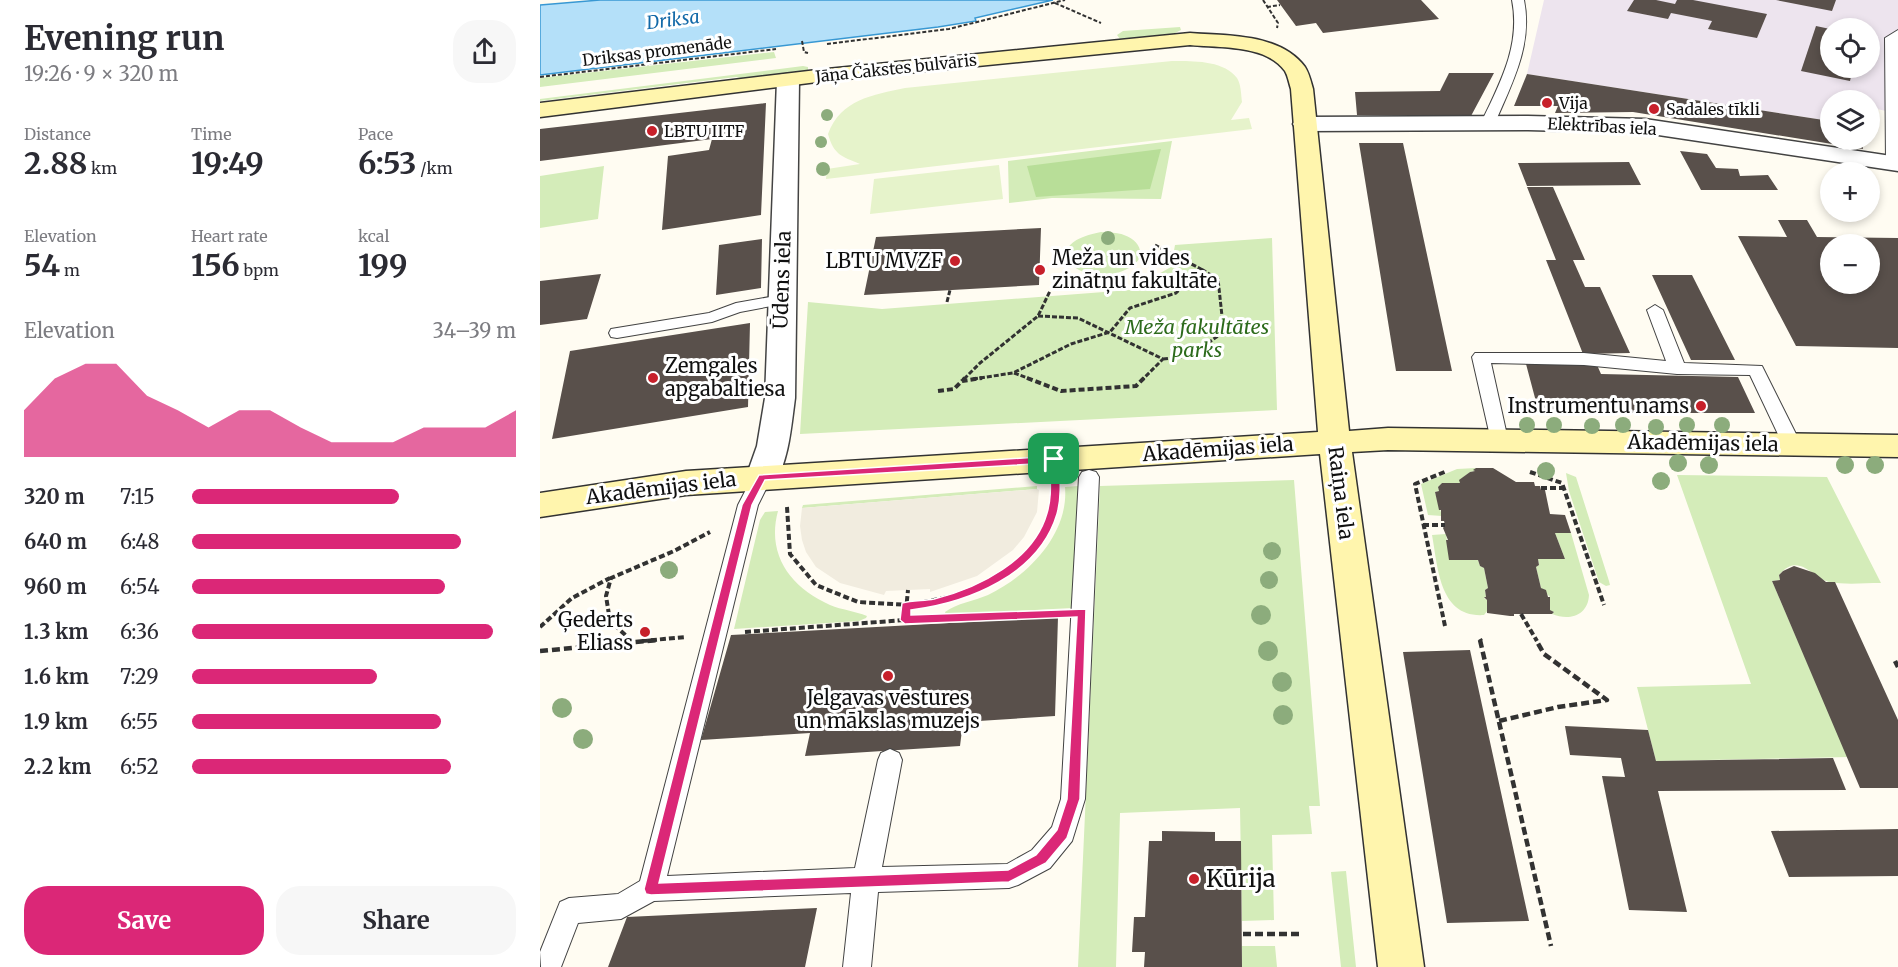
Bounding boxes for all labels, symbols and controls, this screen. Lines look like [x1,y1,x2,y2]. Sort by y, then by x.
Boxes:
water label: Driksa [644,5,701,34]
text: Evening run [24,18,224,59]
map controls [1820,18,1880,294]
button: locate [1820,18,1880,78]
button: share [453,20,516,83]
street label: Driksas promenāde [581,32,733,70]
street label: Jāņa Čakstes bulvāris [813,50,978,88]
text: 19:26 · 9 × 320 m [24,61,178,86]
button: layers [1820,90,1880,150]
place label: Vija [1558,93,1588,113]
marker: Vija [1540,96,1554,110]
place label: Sadales tīkli [1666,99,1760,119]
marker: Sadales tīkli [1647,102,1661,116]
street label: Elektrības iela [1547,113,1658,139]
place label: LBTU IITF [664,121,744,141]
text: Distance [24,124,91,144]
text: Time [191,124,232,144]
text: Pace [358,124,393,144]
marker: LBTU IITF [645,124,659,138]
text: 2.88 [24,144,87,182]
text: 19:49 [191,144,264,182]
text: 6:53 [358,144,417,182]
text: km [87,158,117,178]
text: /km [417,158,453,178]
button: + [1820,162,1880,222]
text: Elevation [24,226,97,246]
text: Heart rate [191,226,268,246]
text: kcal [358,226,389,246]
street label: Ūdens iela [767,230,796,330]
button: − [1820,234,1880,294]
place label: Meža un vides zinātņu fakultāte [1052,245,1217,294]
text: 54 [24,246,60,284]
text: 156 [191,246,240,284]
text: 199 [358,246,408,284]
place label: LBTU MVZF [825,248,943,273]
marker: LBTU MVZF [948,254,962,268]
text: m [60,260,80,280]
text: bpm [240,260,279,280]
marker: Meža un vides zinātņu fakultāte [1033,263,1047,277]
park label: Meža fakultātes parks [1124,314,1269,362]
text: Elevation [24,318,115,343]
text: 34–39 m [433,318,516,343]
place label: Zemgales apgabaltiesa [665,353,786,401]
marker: Zemgales apgabaltiesa [646,371,660,385]
place label: Instrumentu nams [1507,393,1689,418]
marker: Instrumentu nams [1694,399,1708,413]
street label: Akadēmijas iela [1626,429,1779,456]
street label: Akadēmijas iela [1141,431,1295,466]
pin [1028,433,1079,484]
icon: arrive [1037,442,1070,475]
street label: Raiņa iela [1322,445,1360,541]
street label: Akadēmijas iela [583,466,738,509]
text: 320 m [24,484,85,509]
text: 7:15 [120,484,155,509]
text: 640 m [24,529,87,554]
text: 6:48 [120,529,160,554]
text: 960 m [24,574,87,599]
text: 6:54 [120,574,159,599]
place label: Ģederts Eliass [558,607,633,655]
text: 1.3 km [24,619,88,644]
text: 6:36 [120,619,159,644]
marker: Ģederts Eliass [638,625,652,639]
text: 1.6 km [24,664,89,689]
text: 7:29 [120,664,159,689]
marker: Jelgavas vēstures un mākslas muzejs [881,669,895,683]
place label: Jelgavas vēstures un mākslas muzejs [796,685,980,733]
text: 1.9 km [24,709,88,734]
text: 6:55 [120,709,158,734]
text: 2.2 km [24,754,91,779]
text: 6:52 [120,754,159,779]
place label: Kūrija [1206,863,1276,894]
marker: Kūrija [1187,872,1201,886]
button: Save [24,886,264,955]
button: Share [276,886,516,955]

